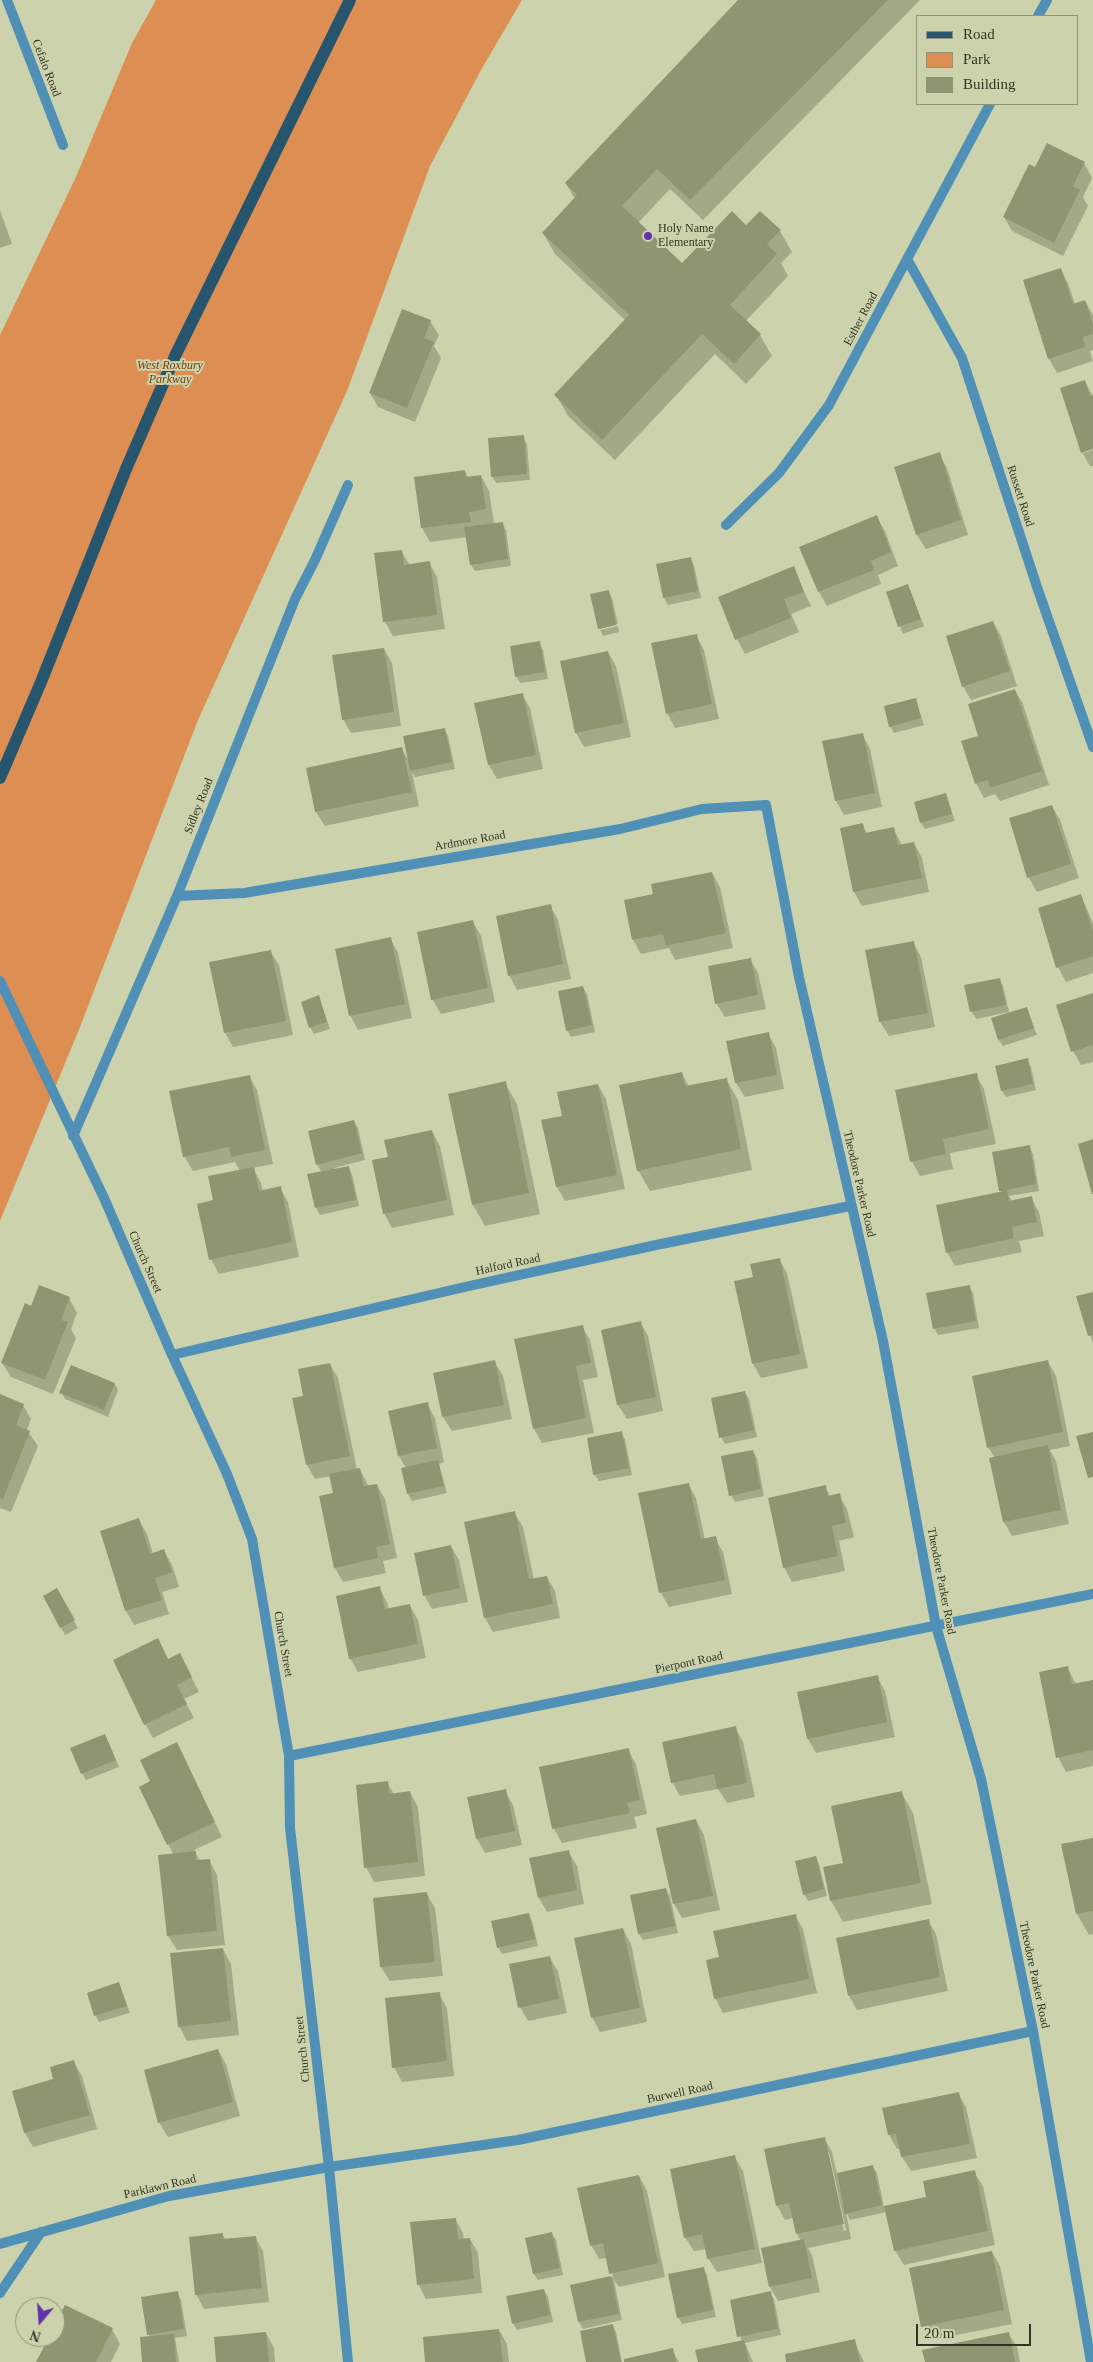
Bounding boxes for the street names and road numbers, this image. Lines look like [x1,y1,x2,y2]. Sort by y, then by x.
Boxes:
street label: Cefalo Road [28,37,64,99]
street label: Esther Road [841,290,881,348]
street label: Russett Road [1003,463,1037,529]
street label: Sidley Road [181,776,217,836]
street label: Ardmore Road [433,828,507,854]
street label: Theodore Parker Road [840,1129,878,1239]
street label: Church Street [125,1229,165,1295]
street label: Halford Road [474,1251,542,1279]
street label: Theodore Parker Road [924,1526,958,1636]
street label: Church Street [270,1610,296,1678]
street label: Pierpont Road [654,1649,724,1677]
street label: Theodore Parker Road [1016,1920,1052,2030]
street label: Church Street [292,2015,314,2083]
street label: Burwell Road [646,2079,714,2107]
street label: Parklawn Road [122,2172,198,2202]

